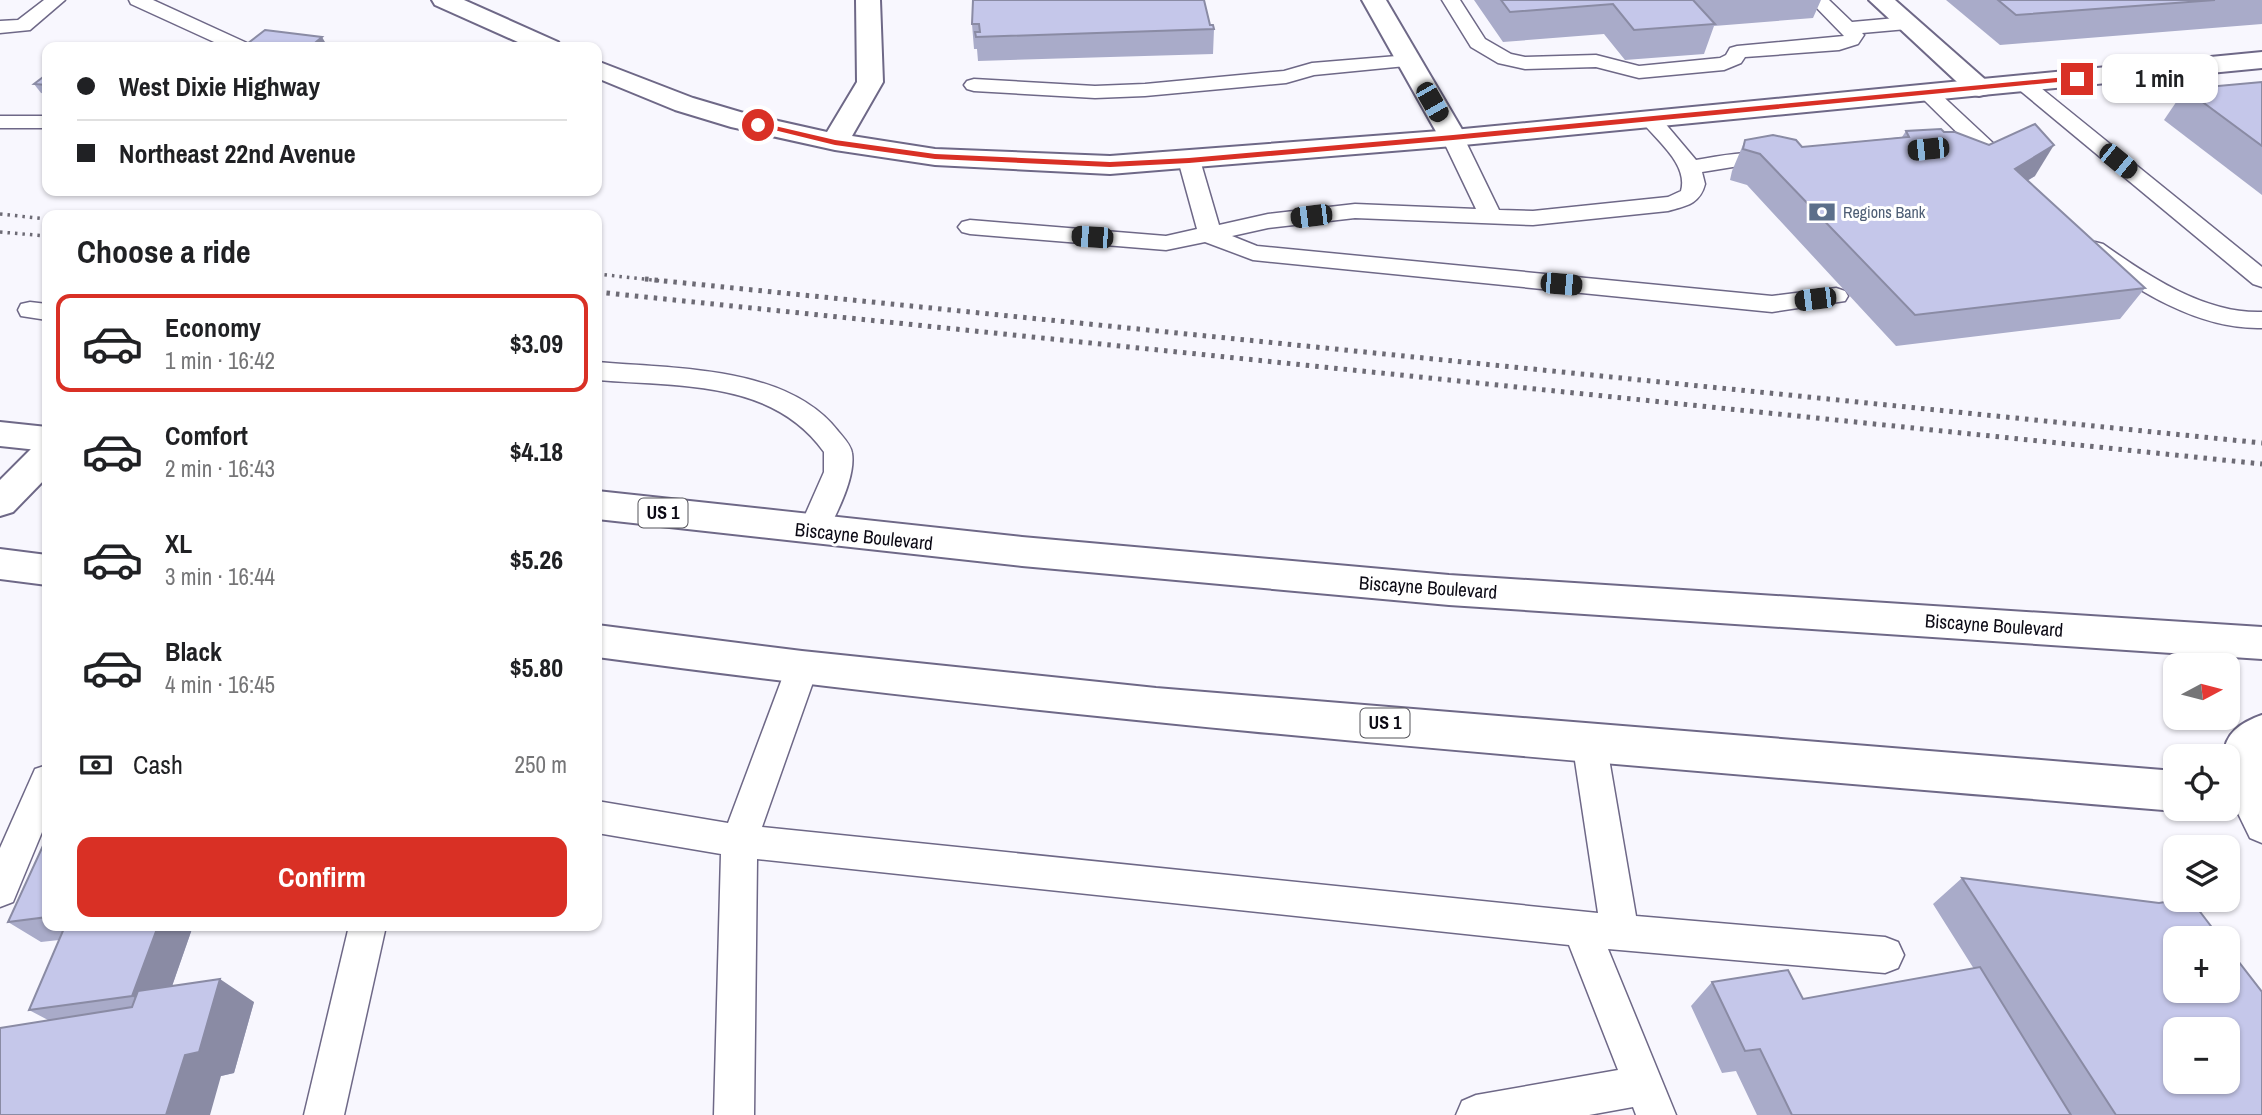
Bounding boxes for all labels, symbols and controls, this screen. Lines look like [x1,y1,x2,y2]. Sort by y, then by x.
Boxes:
callout: 1 min [2102,55,2217,104]
route end [2061,63,2093,95]
text: 1 min [2135,63,2185,94]
text: West Dixie Highway [119,69,320,104]
car [1413,79,1452,125]
route start [742,109,774,141]
text: Northeast 22nd Avenue [119,136,356,171]
car [1907,136,1950,162]
car [2096,140,2141,182]
bank icon: Regions Bank [1807,197,1837,227]
place label: Regions Bank [1843,201,1926,223]
car [1289,203,1334,229]
car [1071,225,1114,249]
text: Choose a ride [77,230,251,273]
car [1540,272,1583,296]
car [1793,286,1838,312]
text: Economy [165,310,261,345]
icon: car [81,312,144,375]
text: $3.09 [510,326,563,361]
text: 1 min · 16:42 [165,345,275,376]
text: Comfort [165,418,248,453]
icon: car [81,420,144,483]
text: $4.18 [510,434,563,469]
text: 2 min · 16:43 [165,453,275,484]
road number: US 1 [638,499,688,528]
street label: Biscayne Boulevard [794,516,934,556]
text: XL [165,526,192,561]
icon: car [81,528,144,591]
text: $5.26 [510,542,563,577]
text: 3 min · 16:44 [165,561,275,592]
street label: Biscayne Boulevard [1358,569,1498,605]
street label: Biscayne Boulevard [1924,607,2064,643]
text: Black [165,634,222,669]
icon: car [81,636,144,699]
text: $5.80 [510,650,563,685]
north arrow [2163,653,2240,730]
map controls [2163,653,2240,1094]
text: 4 min · 16:45 [165,669,275,700]
road number: US 1 [1360,708,1410,738]
button: locate [2163,744,2240,821]
icon: cash [77,746,115,784]
text: Cash [133,747,183,782]
text: 250 m [515,749,567,780]
button: layers [2163,835,2240,912]
button: Confirm [77,837,567,917]
button: + [2163,926,2240,1003]
button: − [2163,1017,2240,1094]

